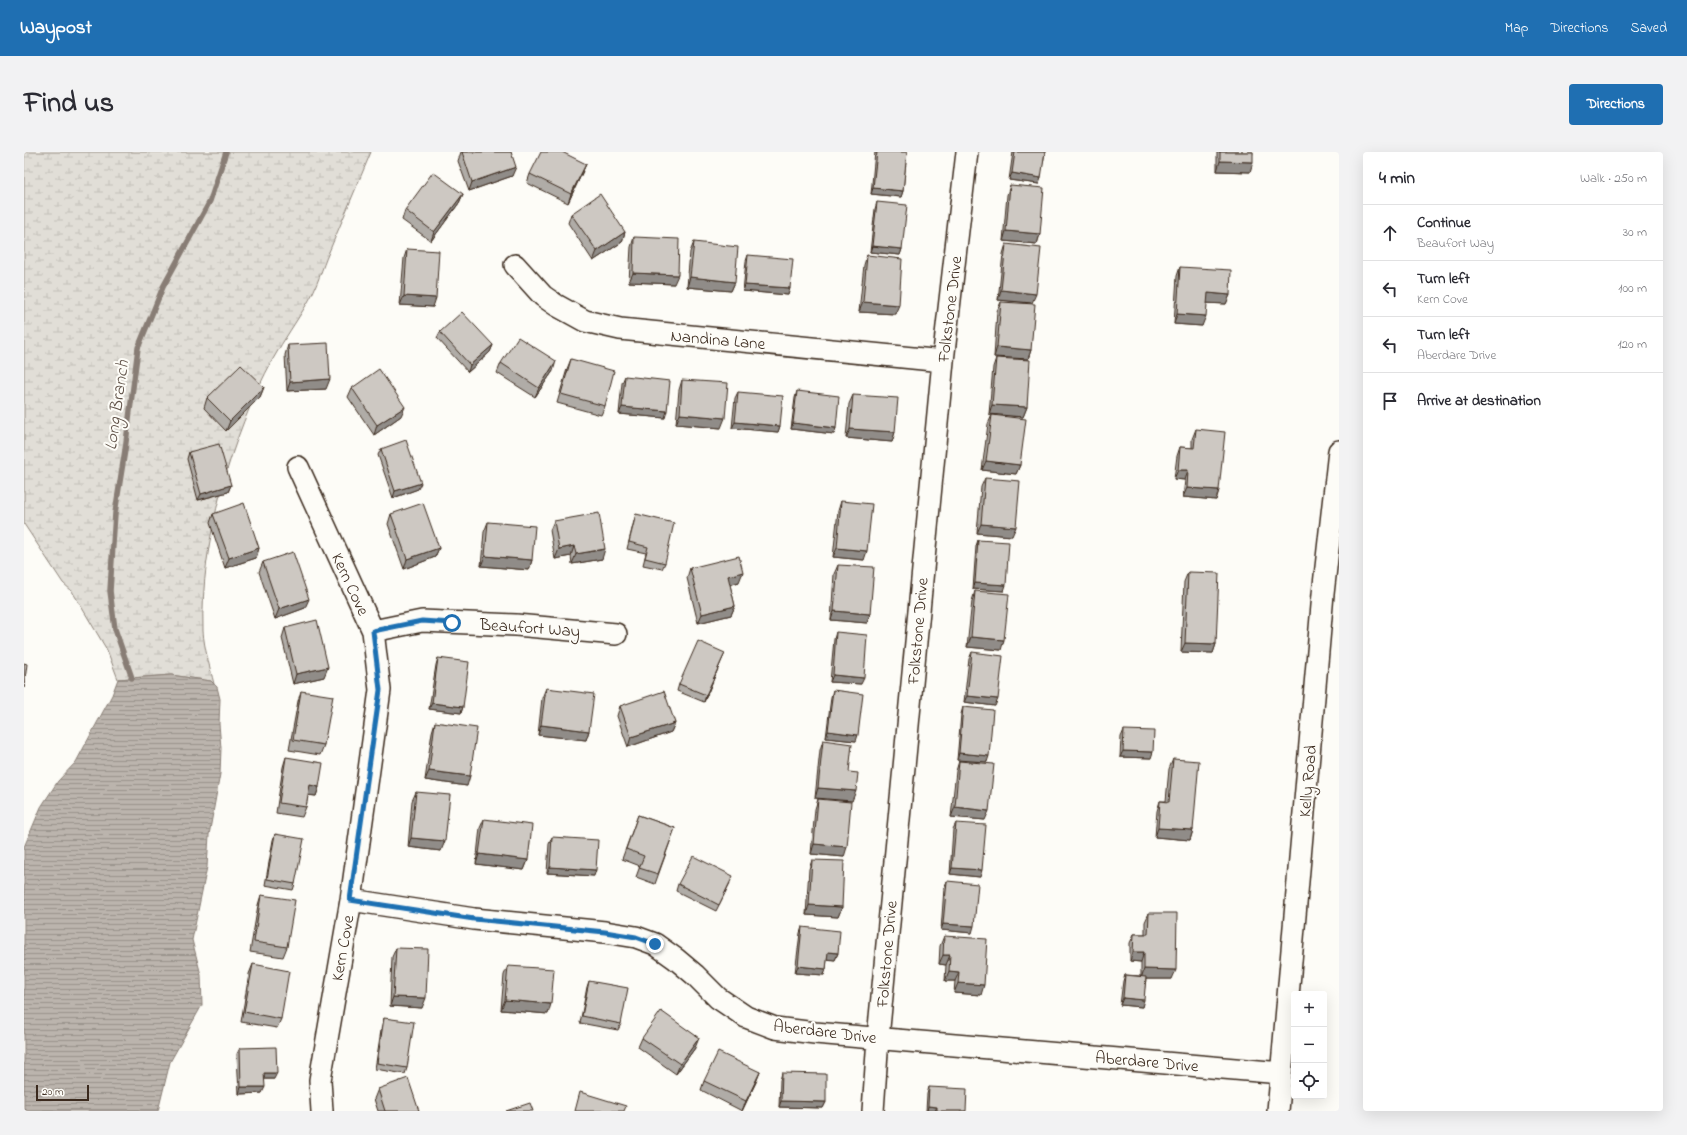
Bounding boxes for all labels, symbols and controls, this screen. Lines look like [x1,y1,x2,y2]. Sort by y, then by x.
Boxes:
text: Waypost [20,15,92,42]
text: Map [1505,18,1528,39]
text: Directions [1550,18,1608,39]
text: Saved [1630,18,1667,39]
text: Find us [24,84,114,125]
button: Directions [1569,84,1663,125]
text: 4 min [1379,166,1415,191]
text: Walk · 250 m [1580,169,1647,188]
text: Continue [1417,212,1471,234]
icon: ahead [1379,222,1401,244]
text: 30 m [1623,223,1647,242]
text: Beaufort Way [1417,234,1494,253]
street label: Folkstone Drive [931,254,969,365]
text: Turn left [1417,268,1470,290]
icon: left [1379,278,1401,300]
text: 100 m [1618,279,1647,298]
text: Kern Cove [1417,290,1468,309]
street label: Nandina Lane [669,324,767,357]
text: Turn left [1417,324,1470,346]
icon: left [1379,334,1401,356]
text: 120 m [1617,335,1647,354]
text: Aberdare Drive [1417,346,1496,365]
water label: Long Branch [99,358,137,452]
icon: arrive [1379,390,1401,412]
text: Arrive at destination [1417,390,1541,412]
street label: Kern Cove [324,549,375,620]
street label: Folkstone Drive [901,576,936,687]
street label: Beaufort Way [478,612,581,645]
route start [443,614,461,632]
street label: Kelly Road [1293,744,1325,818]
street label: Folkstone Drive [870,899,905,1010]
street label: Kern Cove [325,913,362,983]
route end [646,935,664,953]
map controls [1291,991,1327,1099]
button: + [1291,991,1327,1027]
street label: Aberdare Drive [772,1014,878,1051]
button: − [1291,1027,1327,1063]
street label: Aberdare Drive [1094,1046,1200,1079]
button: locate [1291,1063,1327,1099]
scale bar [36,1083,89,1102]
text: 20 m [42,1084,64,1100]

